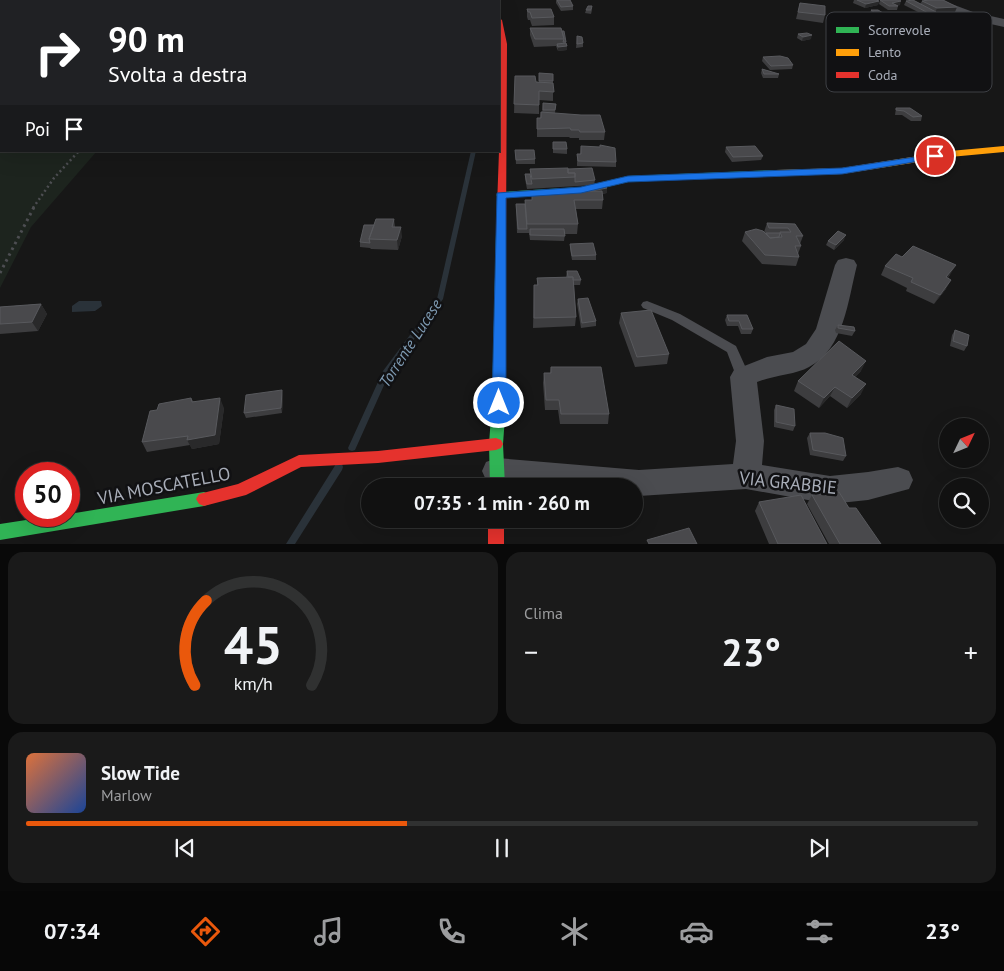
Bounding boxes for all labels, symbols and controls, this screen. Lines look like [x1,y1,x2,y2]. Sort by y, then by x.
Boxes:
legend [826,12,992,92]
text: 90 m [108,16,185,62]
icon: right [25,20,90,85]
text: Scorrevole [868,21,931,39]
text: Lento [868,43,901,61]
text: Svolta a destra [108,60,247,88]
text: Coda [868,66,898,84]
icon: arrive [60,115,88,143]
text: Poi [25,117,50,141]
pin [914,135,956,177]
icon: arrive [921,142,949,170]
water label: Torrente Lucese [374,295,446,391]
position arrow [472,376,524,428]
north arrow [939,418,989,468]
map controls [939,418,989,528]
street label: VIA MOSCATELLO [95,461,232,510]
speed limit sign: 50 [15,462,80,527]
street label: VIA GRABBIE [737,466,838,499]
button: search [939,478,989,528]
text: 07:35 · 1 min · 260 m [414,491,590,515]
text: Clima [524,603,563,623]
text: 45 [224,611,282,678]
text: 23° [721,627,781,676]
text: − [524,633,538,670]
text: + [964,633,978,670]
text: km/h [233,672,273,695]
text: Slow Tide [101,761,180,785]
text: Marlow [101,785,152,805]
icon: previous [171,834,199,862]
icon: pause [488,834,516,862]
icon: next [805,834,833,862]
icon: directions [188,914,223,949]
icon: music [311,914,346,949]
icon: phone [434,914,469,949]
icon: climate [557,914,592,949]
icon: car [679,914,714,949]
icon: filters [802,914,837,949]
text: 07:34 [44,917,100,945]
text: 23° [925,917,960,945]

